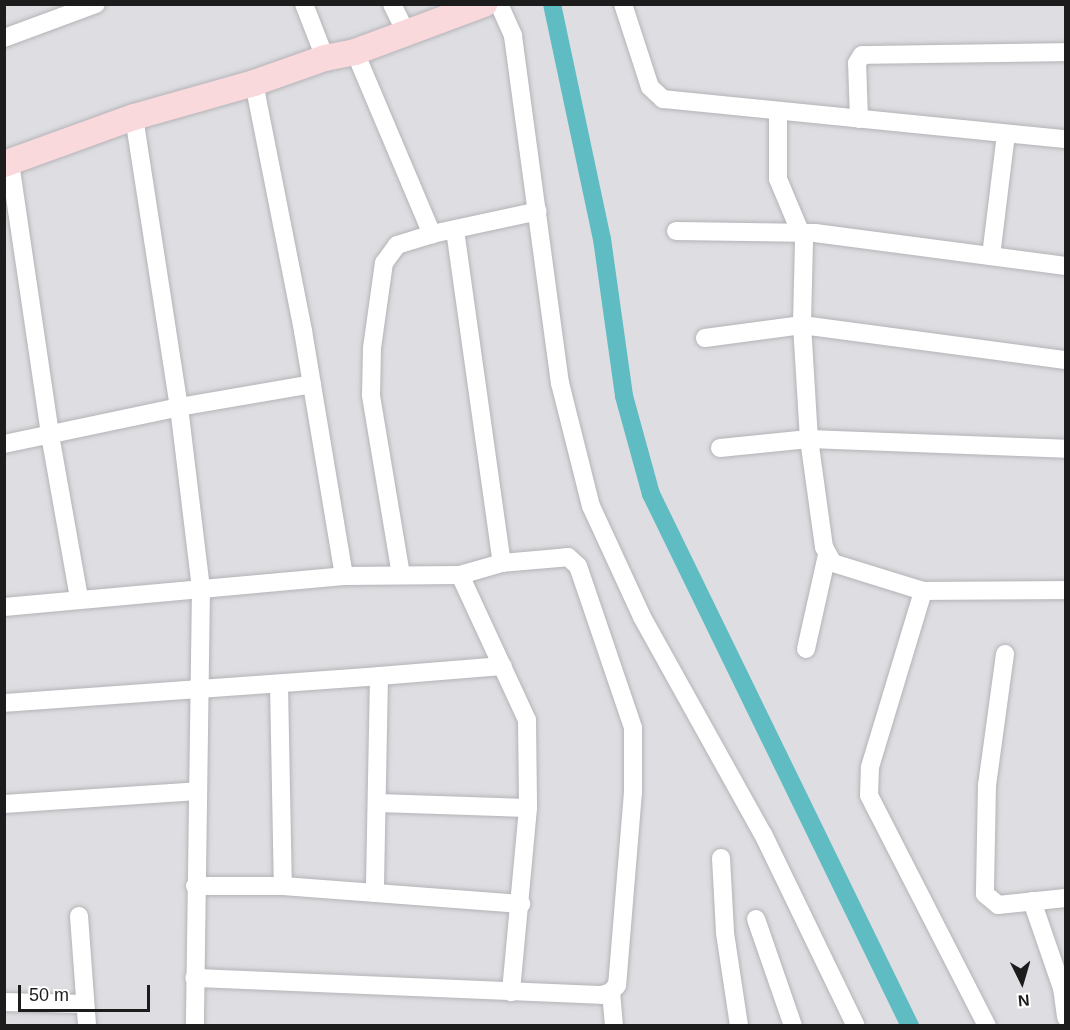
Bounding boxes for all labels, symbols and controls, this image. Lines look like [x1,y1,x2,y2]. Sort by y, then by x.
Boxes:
north arrow [992,952,1052,1012]
scale bar [21,973,153,1011]
text: 50 m [29,985,69,1005]
text: N [1017,991,1030,1009]

